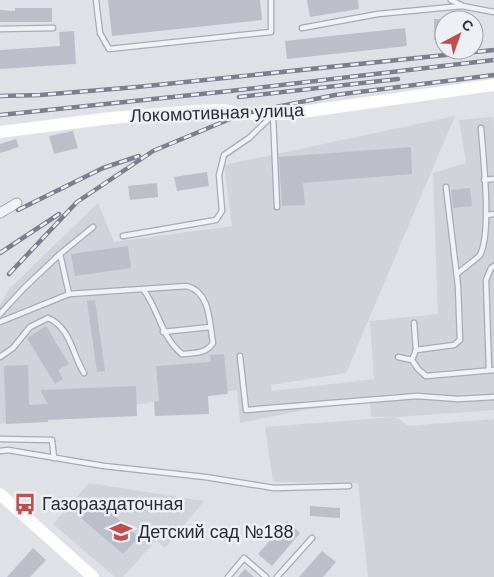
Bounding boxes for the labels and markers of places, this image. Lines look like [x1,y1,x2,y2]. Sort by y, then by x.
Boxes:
bus stop icon: Газораздаточная [12,491,38,517]
place label: Газораздаточная [42,494,183,514]
school or university icon: Детский сад №188 [108,519,134,545]
place label: Детский сад №188 [138,522,294,542]

